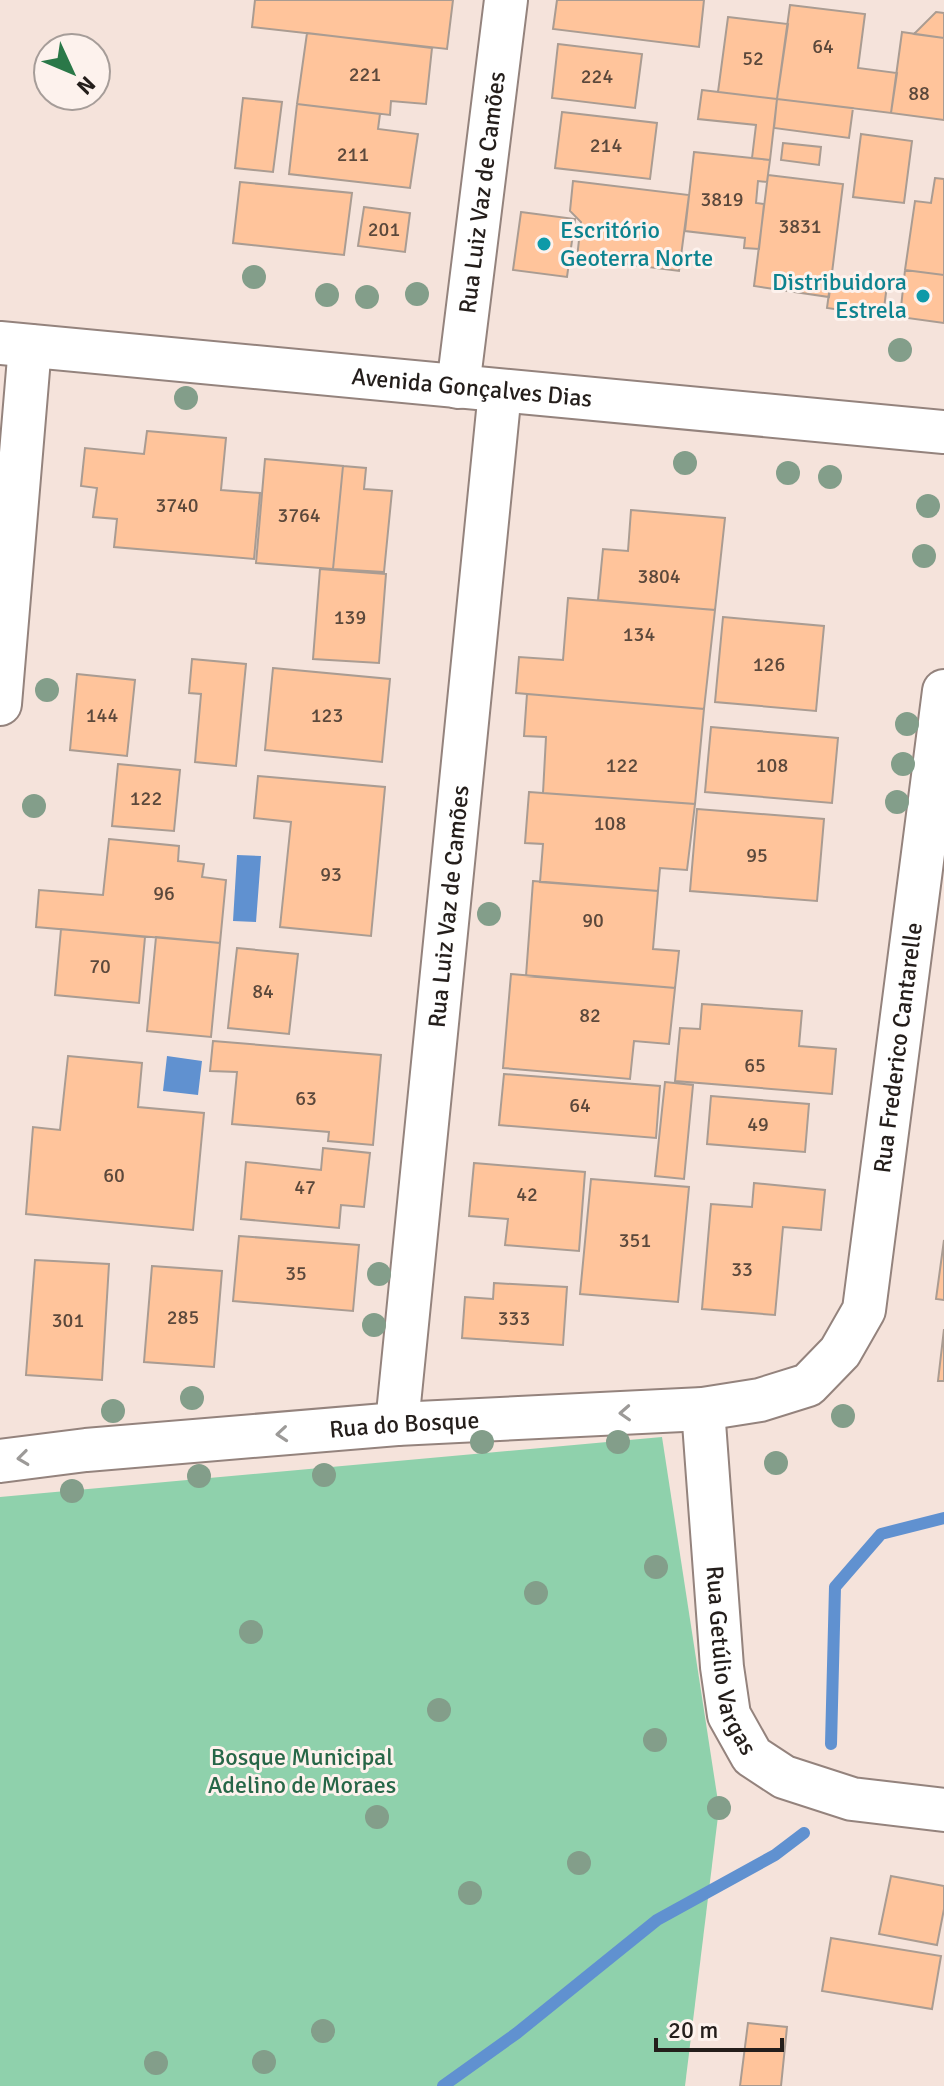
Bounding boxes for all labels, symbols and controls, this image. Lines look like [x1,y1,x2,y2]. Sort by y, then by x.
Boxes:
north arrow [32,32,112,112]
house number: 64 [812,34,834,59]
house number: 52 [742,46,764,71]
house number: 221 [349,62,381,87]
house number: 224 [581,64,613,89]
street label: Rua Luiz Vaz de Camões [452,70,512,315]
text: N [71,71,101,100]
house number: 88 [908,81,930,106]
house number: 214 [590,133,622,158]
house number: 211 [337,142,369,167]
house number: 3819 [700,187,744,212]
house number: 3831 [778,214,822,239]
place label: Escritório Geoterra Norte [560,215,713,273]
house number: 201 [368,217,400,242]
marker: Escritório Geoterra Norte [535,235,553,253]
place label: Distribuidora Estrela [772,267,907,325]
marker: Distribuidora Estrela [914,287,932,305]
street label: Avenida Gonçalves Dias [350,361,593,414]
house number: 3740 [155,493,199,518]
house number: 3764 [277,503,321,528]
house number: 3804 [637,564,681,589]
house number: 139 [334,605,366,630]
house number: 134 [623,622,655,647]
house number: 126 [753,652,785,677]
house number: 144 [86,703,118,728]
house number: 123 [311,703,343,728]
house number: 122 [606,753,638,778]
house number: 108 [756,753,788,778]
street label: Rua Luiz Vaz de Camões [422,784,476,1029]
house number: 122 [130,786,162,811]
house number: 108 [594,811,626,836]
house number: 95 [746,843,768,868]
house number: 93 [320,862,342,887]
house number: 96 [153,881,175,906]
house number: 90 [582,908,604,933]
street label: Rua Frederico Cantarelle [867,921,929,1175]
house number: 70 [89,954,111,979]
house number: 84 [252,979,274,1004]
house number: 82 [579,1003,601,1028]
house number: 65 [744,1053,766,1078]
house number: 63 [295,1086,317,1111]
house number: 64 [569,1093,591,1118]
house number: 49 [747,1112,769,1137]
house number: 60 [103,1163,125,1188]
house number: 47 [294,1175,316,1200]
house number: 42 [516,1182,538,1207]
house number: 351 [619,1228,651,1253]
house number: 33 [731,1257,753,1282]
house number: 35 [285,1261,307,1286]
house number: 285 [167,1305,199,1330]
house number: 333 [498,1306,530,1331]
house number: 301 [52,1308,84,1333]
one-way arrow [618,1404,631,1421]
street label: Rua do Bosque [328,1405,480,1445]
one-way arrow [275,1425,288,1442]
one-way arrow [16,1449,30,1466]
street label: Rua Getúlio Vargas [700,1565,763,1760]
park label: Bosque Municipal Adelino de Moraes [208,1742,396,1800]
scale bar [656,2002,782,2052]
text: 20 m [668,2015,718,2045]

